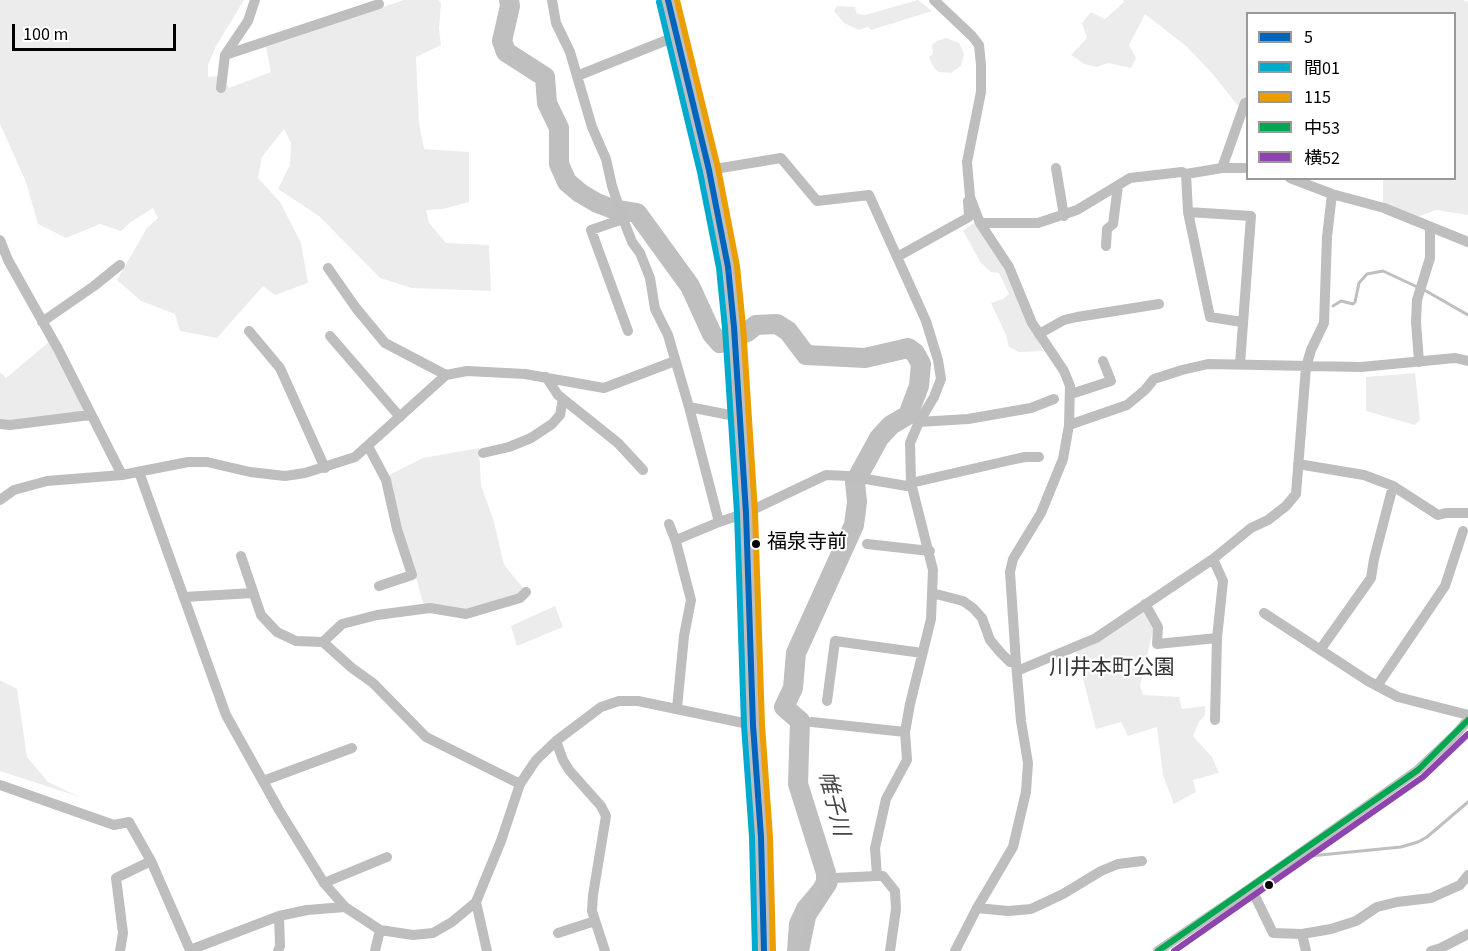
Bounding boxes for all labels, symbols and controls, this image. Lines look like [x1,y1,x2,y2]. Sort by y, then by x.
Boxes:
scale bar [15,12,178,50]
legend [1246,12,1456,180]
text: 100 m [23,22,68,47]
text: 5 [1304,25,1313,50]
text: 間01 [1304,56,1340,81]
text: 115 [1304,85,1331,110]
text: 中53 [1304,116,1340,141]
text: 横52 [1304,146,1340,171]
place label: 福泉寺前 [767,532,847,556]
marker: 福泉寺前 [750,538,762,550]
park label: 川井本町公園 [1049,656,1175,682]
water label: 帷子川 [811,769,853,839]
unlabelled marker [1263,879,1275,891]

